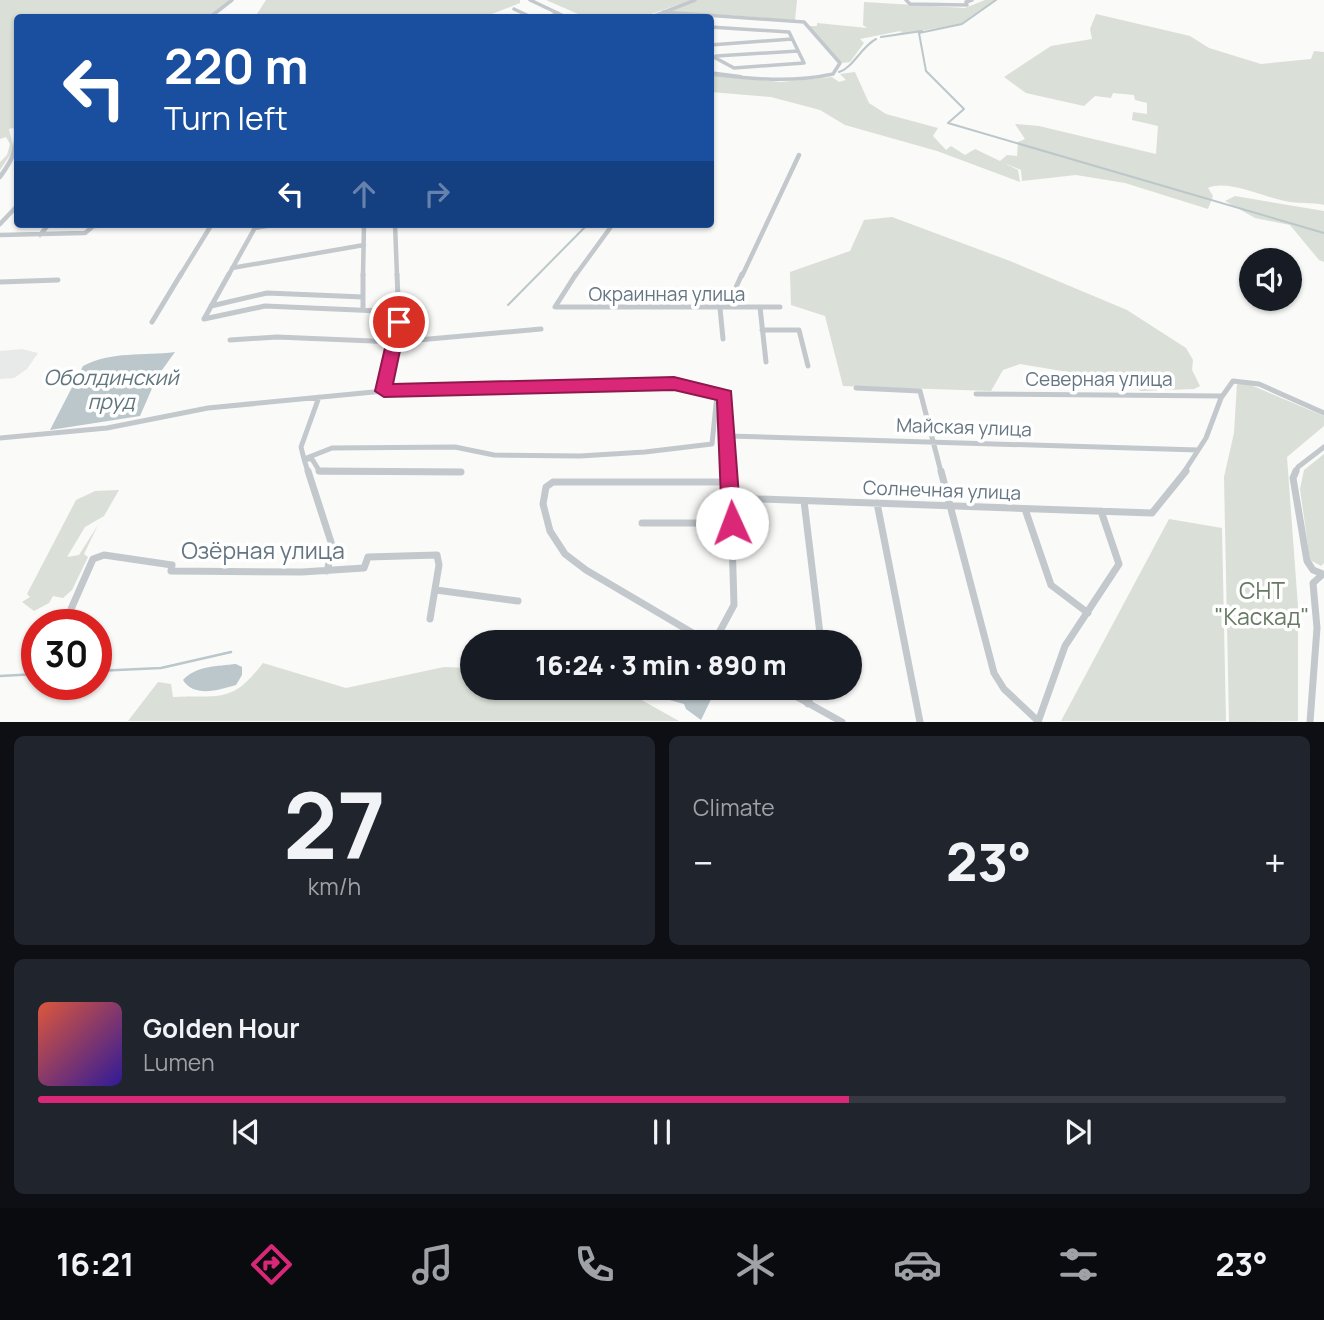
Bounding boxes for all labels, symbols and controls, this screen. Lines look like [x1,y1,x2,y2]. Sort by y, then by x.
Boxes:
text: 220 m [164,32,308,99]
icon: left [49,42,140,133]
text: Turn left [164,96,288,140]
icon: left [272,175,310,213]
icon: ahead [345,175,383,213]
icon: right [418,175,456,213]
map controls [1239,248,1302,311]
button: sound [1239,248,1302,311]
street label: Окраинная улица [589,281,745,307]
pin [369,292,429,352]
icon: arrive [380,303,418,341]
water label: Оболдинский пруд [44,363,180,415]
street label: Северная улица [1026,366,1173,392]
street label: Майская улица [896,412,1032,442]
street label: Солнечная улица [862,474,1022,506]
position arrow [695,486,769,560]
street label: Озёрная улица [181,534,345,566]
park label: СНТ "Каскад" [1214,574,1310,632]
speed limit sign: 30 [21,609,112,700]
text: 16:24 · 3 min · 890 m [535,647,787,683]
text: 27 [283,762,386,886]
text: Climate [693,791,775,823]
text: 23° [946,826,1032,897]
text: − [693,836,714,888]
text: + [1264,836,1286,888]
text: km/h [308,870,361,902]
text: Golden Hour [143,1010,300,1046]
text: Lumen [143,1046,215,1078]
icon: previous [227,1113,265,1151]
icon: pause [643,1113,681,1151]
icon: next [1059,1113,1097,1151]
icon: directions [247,1240,296,1289]
icon: music [408,1240,457,1289]
icon: phone [570,1240,619,1289]
icon: climate [731,1240,780,1289]
icon: car [893,1240,942,1289]
icon: filters [1054,1240,1103,1289]
text: 16:21 [56,1242,134,1286]
text: 23° [1216,1242,1268,1286]

